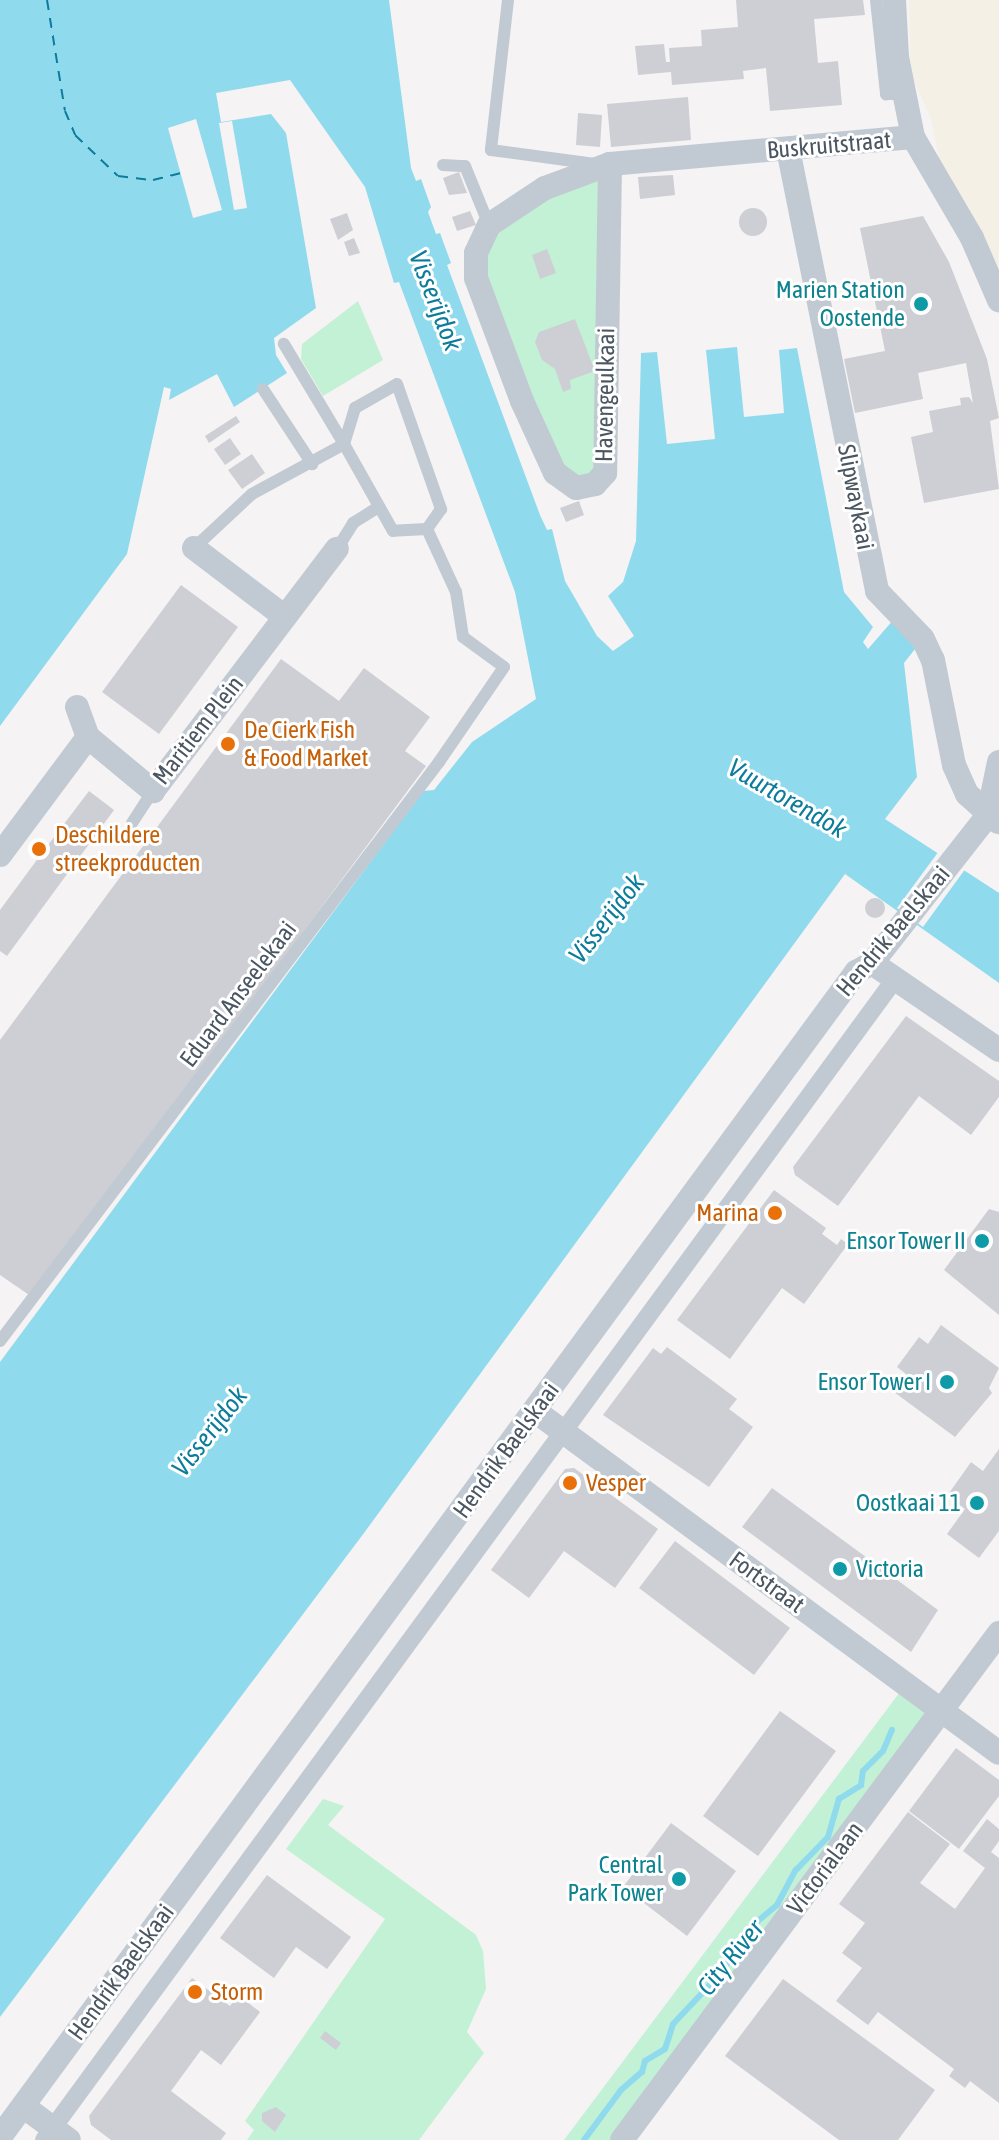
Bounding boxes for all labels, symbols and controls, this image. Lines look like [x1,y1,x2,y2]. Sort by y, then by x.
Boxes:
street label: Buskruitstraat [766,125,892,165]
water label: Visserijdok [402,247,468,355]
place label: Marien Station Oostende [776,276,905,332]
marker: Marien Station Oostende [912,295,930,313]
street label: Havengeulkaai [589,328,621,462]
street label: Slipwaykaai [832,442,880,552]
street label: Maritiem Plein [147,670,249,790]
place label: De Cierk Fish & Food Market [244,716,368,772]
marker: De Cierk Fish & Food Market [219,735,237,753]
water label: Vuurtorendok [722,753,852,845]
place label: Deschildere streekproducten [55,821,200,877]
marker: Deschildere streekproducten [30,840,48,858]
street label: Hendrik Baelskaai [830,860,956,1002]
water label: Visserijdok [563,868,651,970]
street label: Eduard Anseelekaai [174,915,302,1073]
place label: Marina [696,1199,759,1227]
marker: Marina [766,1204,784,1222]
place label: Ensor Tower II [846,1227,966,1255]
marker: Ensor Tower II [973,1232,991,1250]
place label: Ensor Tower I [817,1368,931,1396]
marker: Ensor Tower I [938,1373,956,1391]
street label: Hendrik Baelskaai [447,1376,565,1524]
water label: Visserijdok [166,1381,254,1483]
place label: Vesper [586,1469,646,1497]
marker: Vesper [561,1474,579,1492]
place label: Oostkaai 11 [856,1489,961,1517]
marker: Oostkaai 11 [968,1494,986,1512]
street label: Fortstraat [724,1545,810,1619]
place label: Victoria [856,1555,924,1583]
marker: Victoria [831,1560,849,1578]
street label: Victorialaan [781,1816,869,1920]
place label: Central Park Tower [567,1851,663,1907]
marker: Central Park Tower [670,1870,688,1888]
street label: Hendrik Baelskaai [62,1898,180,2046]
water label: City River [691,1914,771,2002]
place label: Storm [211,1978,263,2006]
marker: Storm [186,1983,204,2001]

